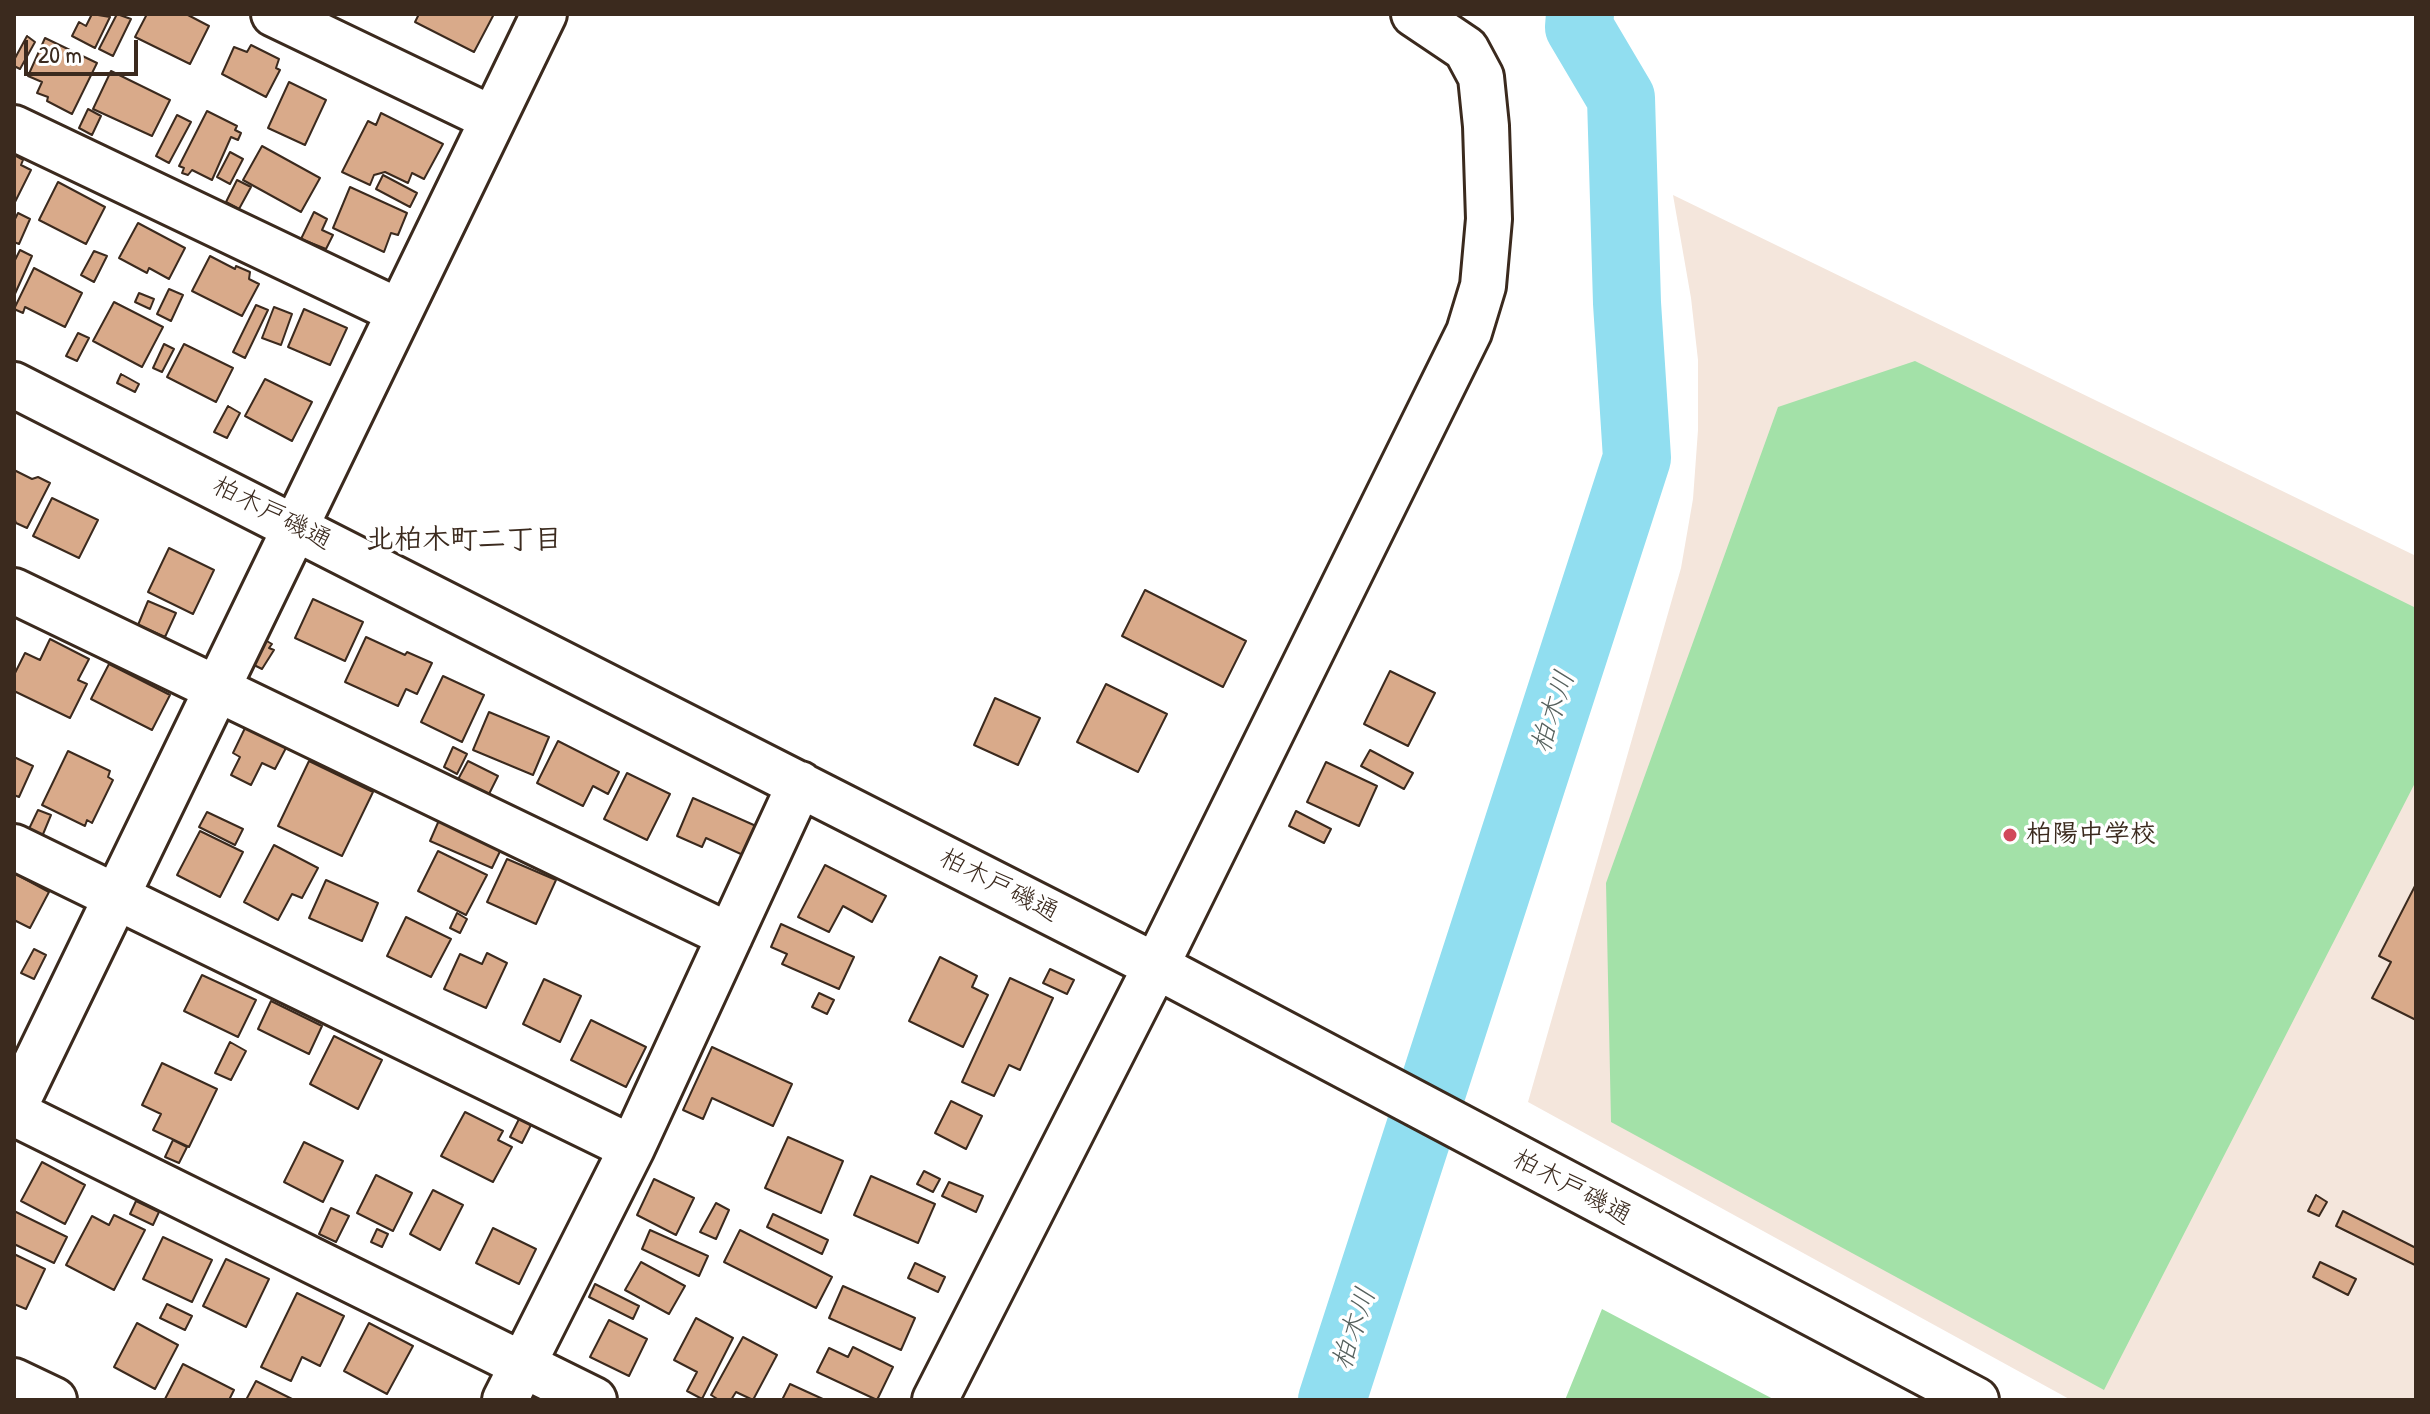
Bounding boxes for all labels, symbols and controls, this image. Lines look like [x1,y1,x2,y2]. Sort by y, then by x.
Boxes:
scale bar [28,24,142,74]
text: 20 m [38,38,82,70]
street label: 柏木戸磯通 [207,471,337,557]
district label: 北柏木町二丁目 [366,524,562,558]
water label: 柏木川 [1525,667,1583,757]
place label: 柏陽中学校 [2026,819,2156,851]
marker: 柏陽中学校 [2001,826,2019,844]
street label: 柏木戸磯通 [934,843,1064,929]
street label: 柏木戸磯通 [1507,1144,1637,1232]
water label: 柏木川 [1326,1284,1384,1374]

